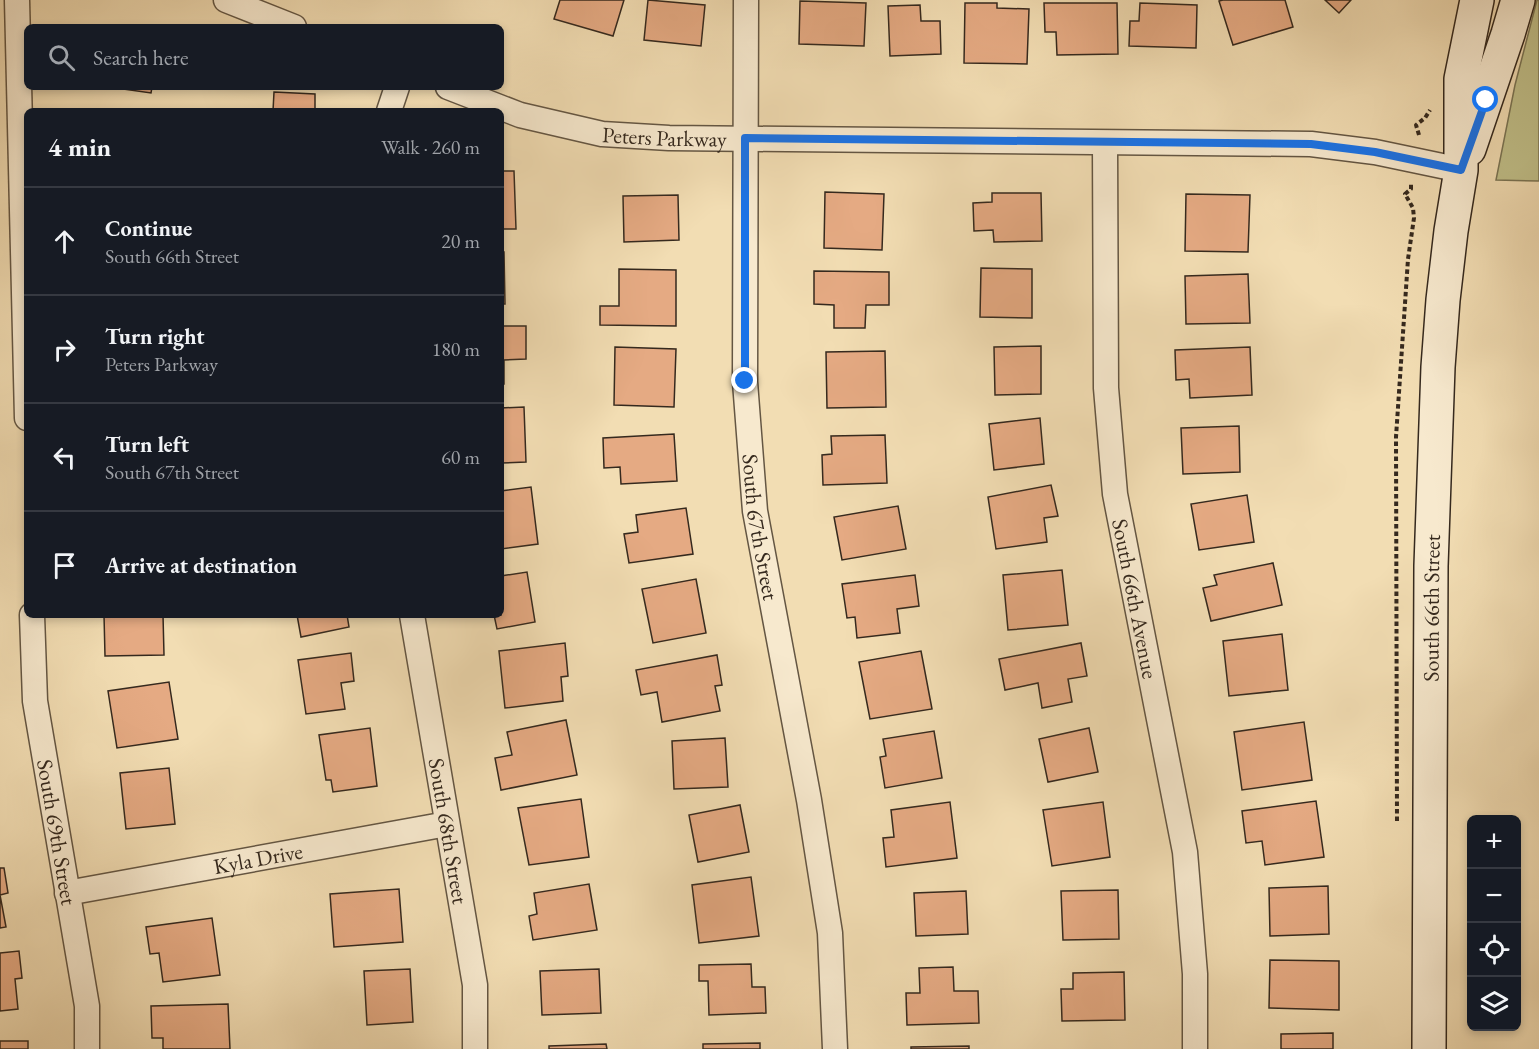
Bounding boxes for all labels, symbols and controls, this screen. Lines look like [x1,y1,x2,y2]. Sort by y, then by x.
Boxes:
search box [24,24,504,90]
icon: search [45,41,78,74]
text: Search here [93,43,188,72]
route start [1472,86,1498,112]
street label: Peters Parkway [601,120,727,154]
text: 4 min [48,130,111,164]
text: Walk · 260 m [381,134,480,160]
text: Continue [105,214,192,243]
icon: ahead [48,225,81,258]
text: 20 m [441,228,480,254]
text: South 66th Street [105,243,239,269]
text: Turn right [105,322,204,351]
icon: right [48,333,81,366]
text: 180 m [432,336,480,362]
text: Peters Parkway [105,351,218,377]
route end [731,367,757,393]
text: Turn left [105,430,189,459]
icon: left [48,441,81,474]
text: 60 m [441,444,480,470]
street label: South 67th Street [736,453,785,603]
text: South 67th Street [105,459,239,485]
street label: South 66th Avenue [1105,516,1165,682]
street label: South 66th Street [1417,534,1447,682]
icon: arrive [48,549,81,582]
text: Arrive at destination [105,551,297,580]
street label: South 68th Street [422,756,475,906]
street label: South 69th Street [30,757,84,907]
map controls [1467,815,1521,1031]
button: + [1467,815,1521,869]
street label: Kyla Drive [211,836,305,881]
button: − [1467,869,1521,923]
button: locate [1467,923,1521,977]
button: layers [1467,977,1521,1031]

